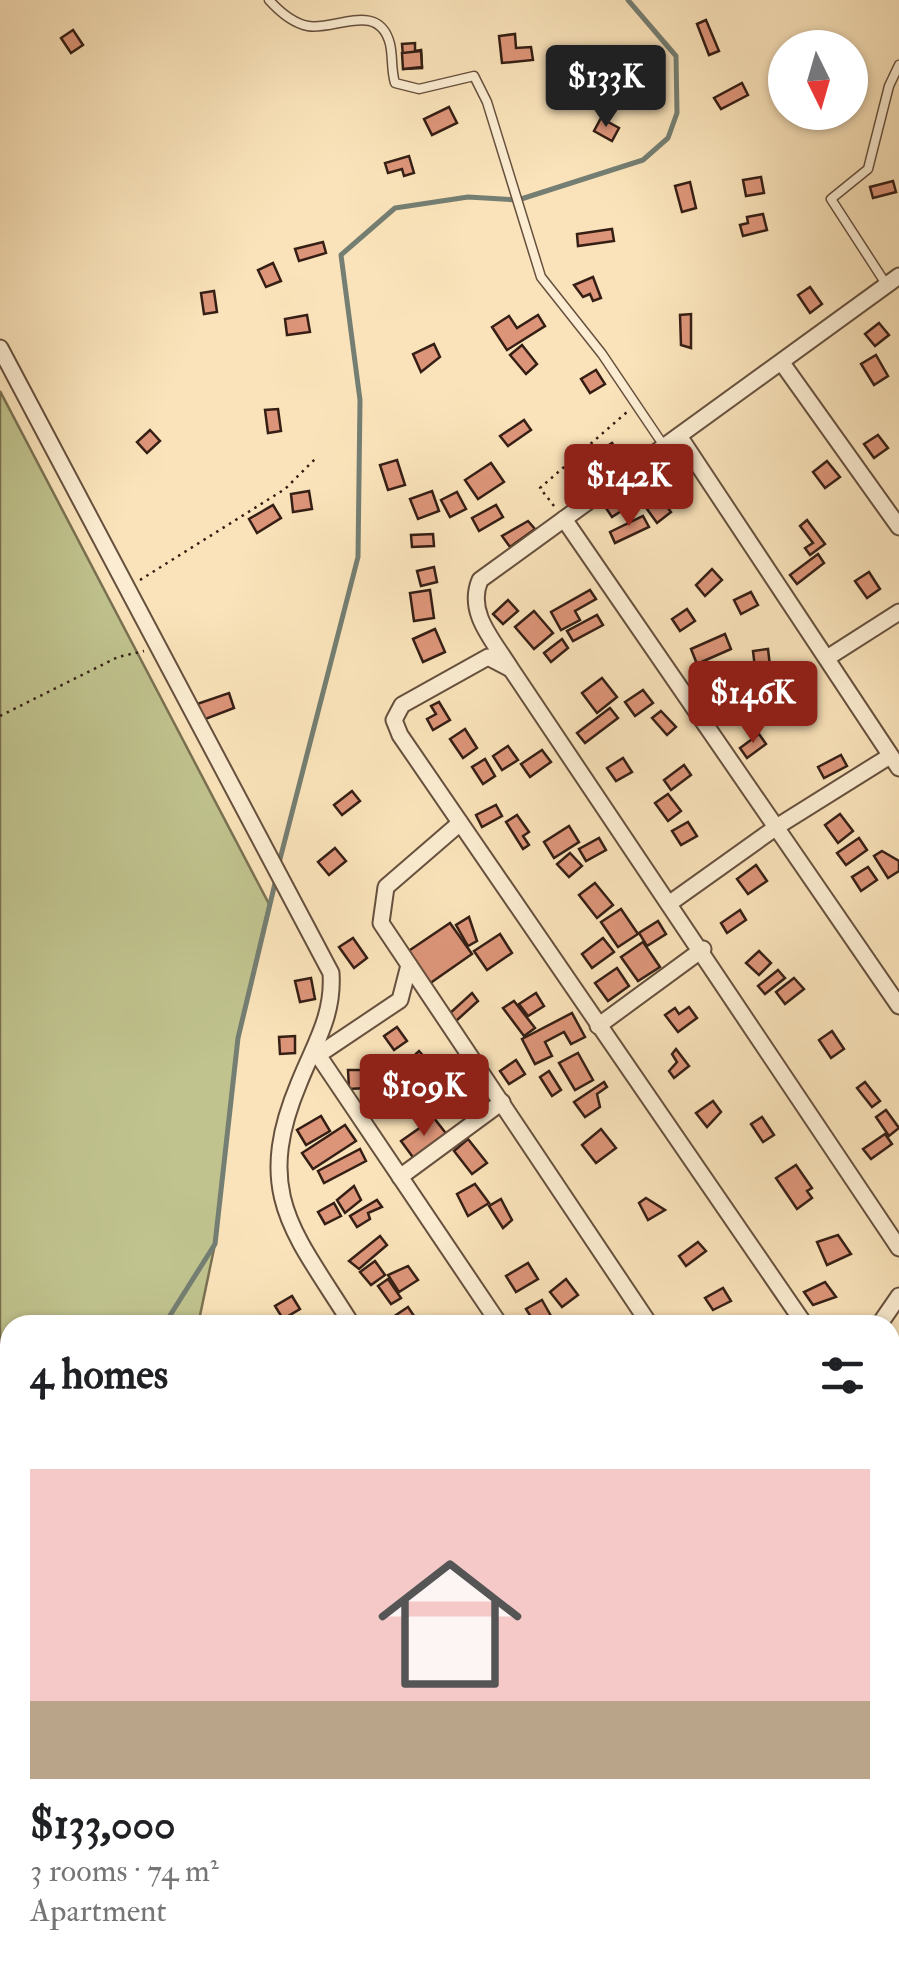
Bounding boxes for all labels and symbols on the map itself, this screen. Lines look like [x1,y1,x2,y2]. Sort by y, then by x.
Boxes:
north arrow [768,30,868,130]
pin: $133K [536,45,676,130]
pin: $142K [559,444,699,529]
pin: $146K [683,661,823,746]
pin: $109K [354,1054,494,1139]

